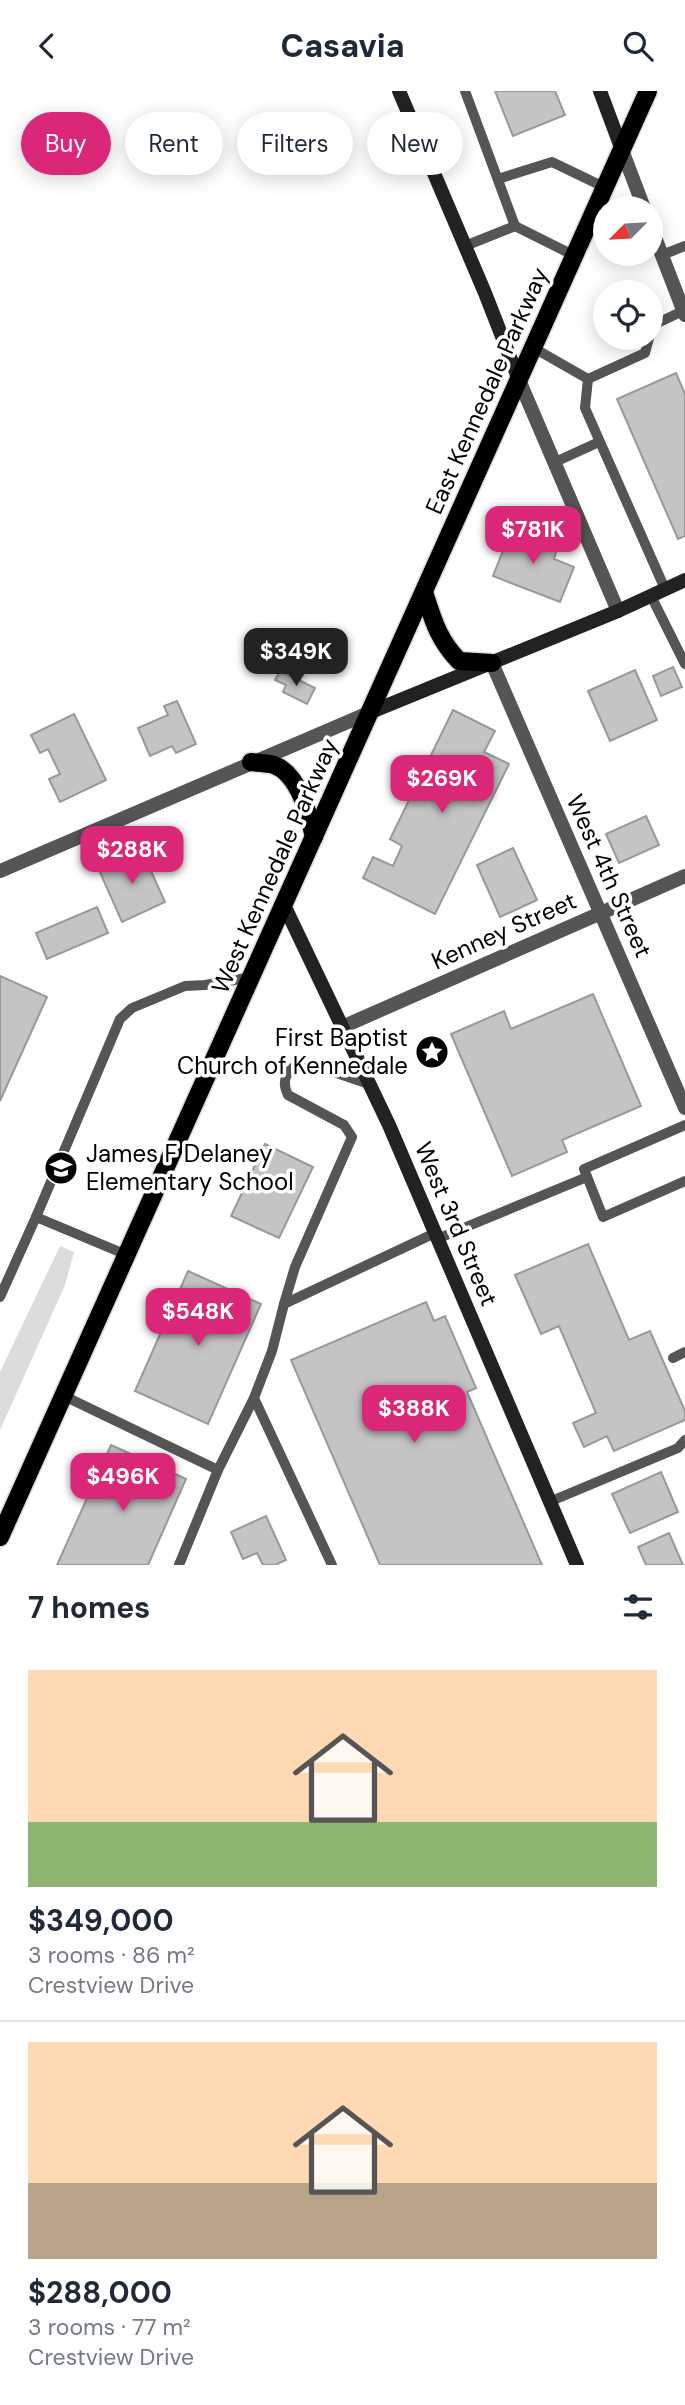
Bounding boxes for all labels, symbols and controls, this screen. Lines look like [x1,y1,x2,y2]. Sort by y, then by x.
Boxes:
text: Casavia [280,25,405,67]
icon: back [28,27,66,65]
icon: search [619,27,657,65]
chip: Buy [21,112,111,175]
chip: Rent [125,112,223,175]
chip: Filters [237,112,353,175]
chip: New [367,112,463,175]
north arrow [593,196,663,266]
map controls [593,196,663,350]
street label: East Kennedale Parkway [418,263,555,519]
button: locate [593,280,663,350]
pin: $781K [484,507,582,566]
text: $781K [501,514,565,544]
pin: $349K [247,629,345,688]
text: $349K [260,636,332,666]
street label: West Kennedale Parkway [204,734,345,998]
pin: $269K [393,755,491,815]
text: $269K [407,763,477,793]
street label: West 4th Street [560,789,659,962]
pin: $288K [83,827,181,886]
text: $288K [96,834,168,864]
street label: Kenney Street [427,885,581,976]
place label: First Baptist Church of Kennedale [177,1022,408,1081]
place icon: First Baptist Church of Kennedale [413,1033,451,1071]
street label: West 3rd Street [408,1137,505,1310]
place label: James F Delaney Elementary School [86,1138,294,1197]
school or university icon: James F Delaney Elementary School [42,1149,80,1187]
pin: $548K [149,1289,247,1348]
text: $548K [162,1296,234,1326]
pin: $388K [365,1385,463,1445]
text: $388K [378,1393,450,1423]
pin: $496K [74,1453,172,1513]
text: $496K [86,1461,160,1491]
text: 7 homes [28,1588,150,1627]
icon: filters [619,1588,657,1626]
icon: home [280,1715,406,1841]
text: $349,000 [28,1901,174,1940]
text: 3 rooms · 86 m² [28,1940,195,1970]
text: Crestview Drive [28,1970,194,2000]
icon: home [280,2087,406,2213]
text: $288,000 [28,2273,172,2312]
text: 3 rooms · 77 m² [28,2312,191,2342]
text: Crestview Drive [28,2342,194,2372]

